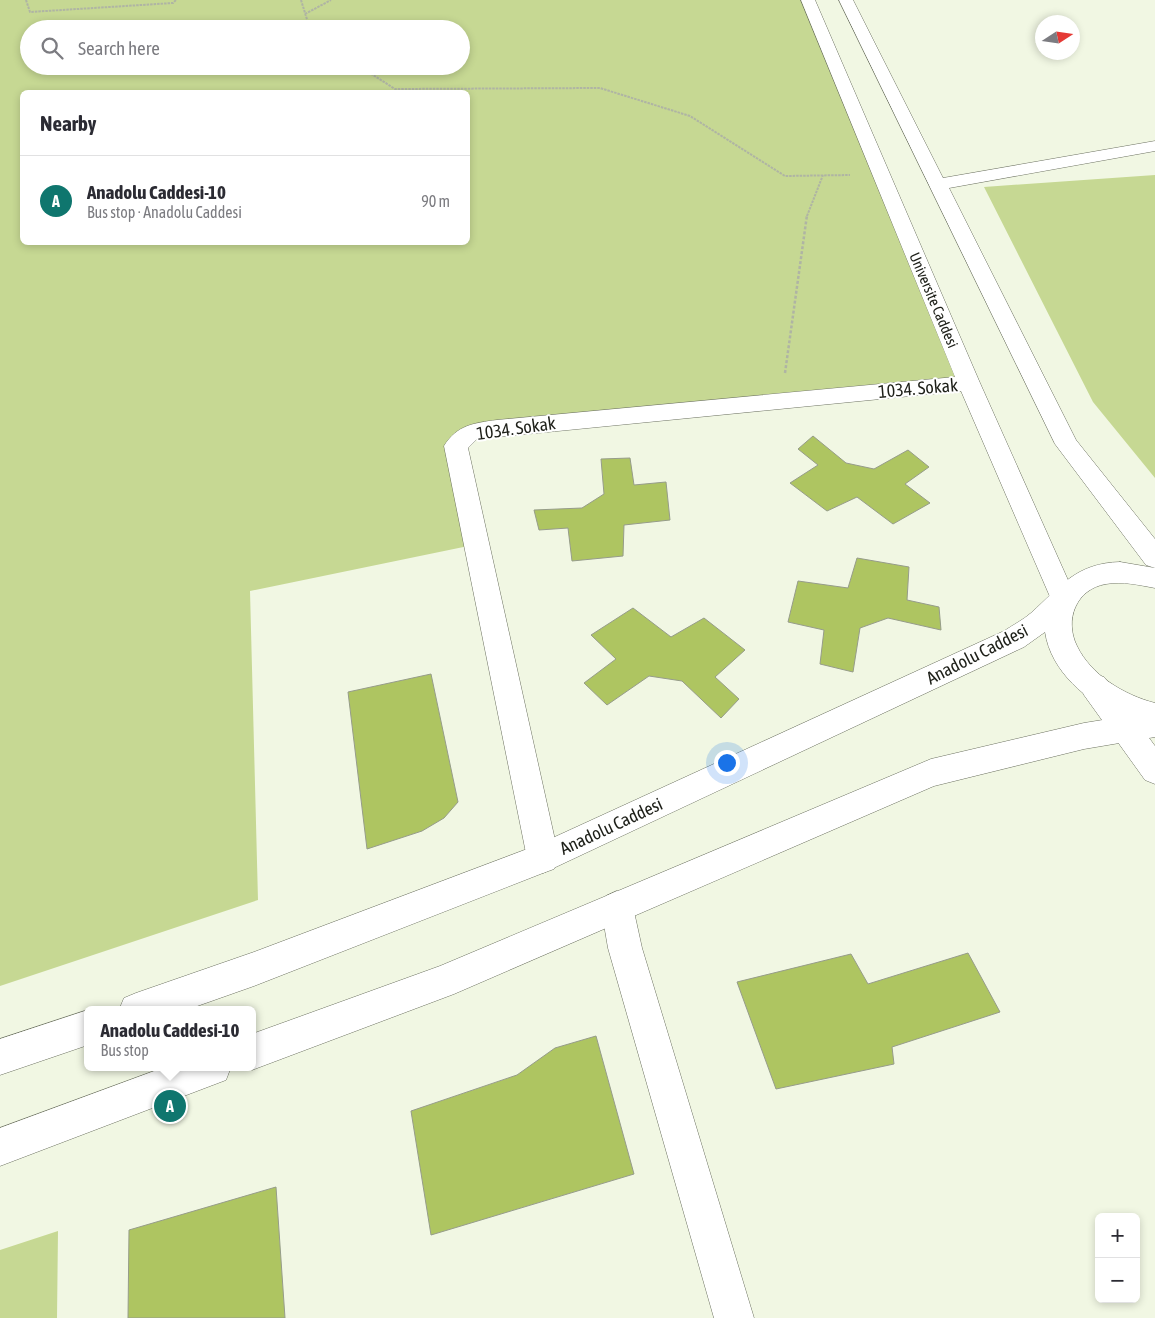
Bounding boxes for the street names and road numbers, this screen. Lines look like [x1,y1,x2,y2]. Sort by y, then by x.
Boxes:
street label: Universite Caddesi [906,250,962,350]
street label: 1034. Sokak [877,374,959,402]
street label: 1034. Sokak [475,412,557,444]
street label: Anadolu Caddesi [923,619,1031,689]
street label: Anadolu Caddesi [556,793,666,859]

